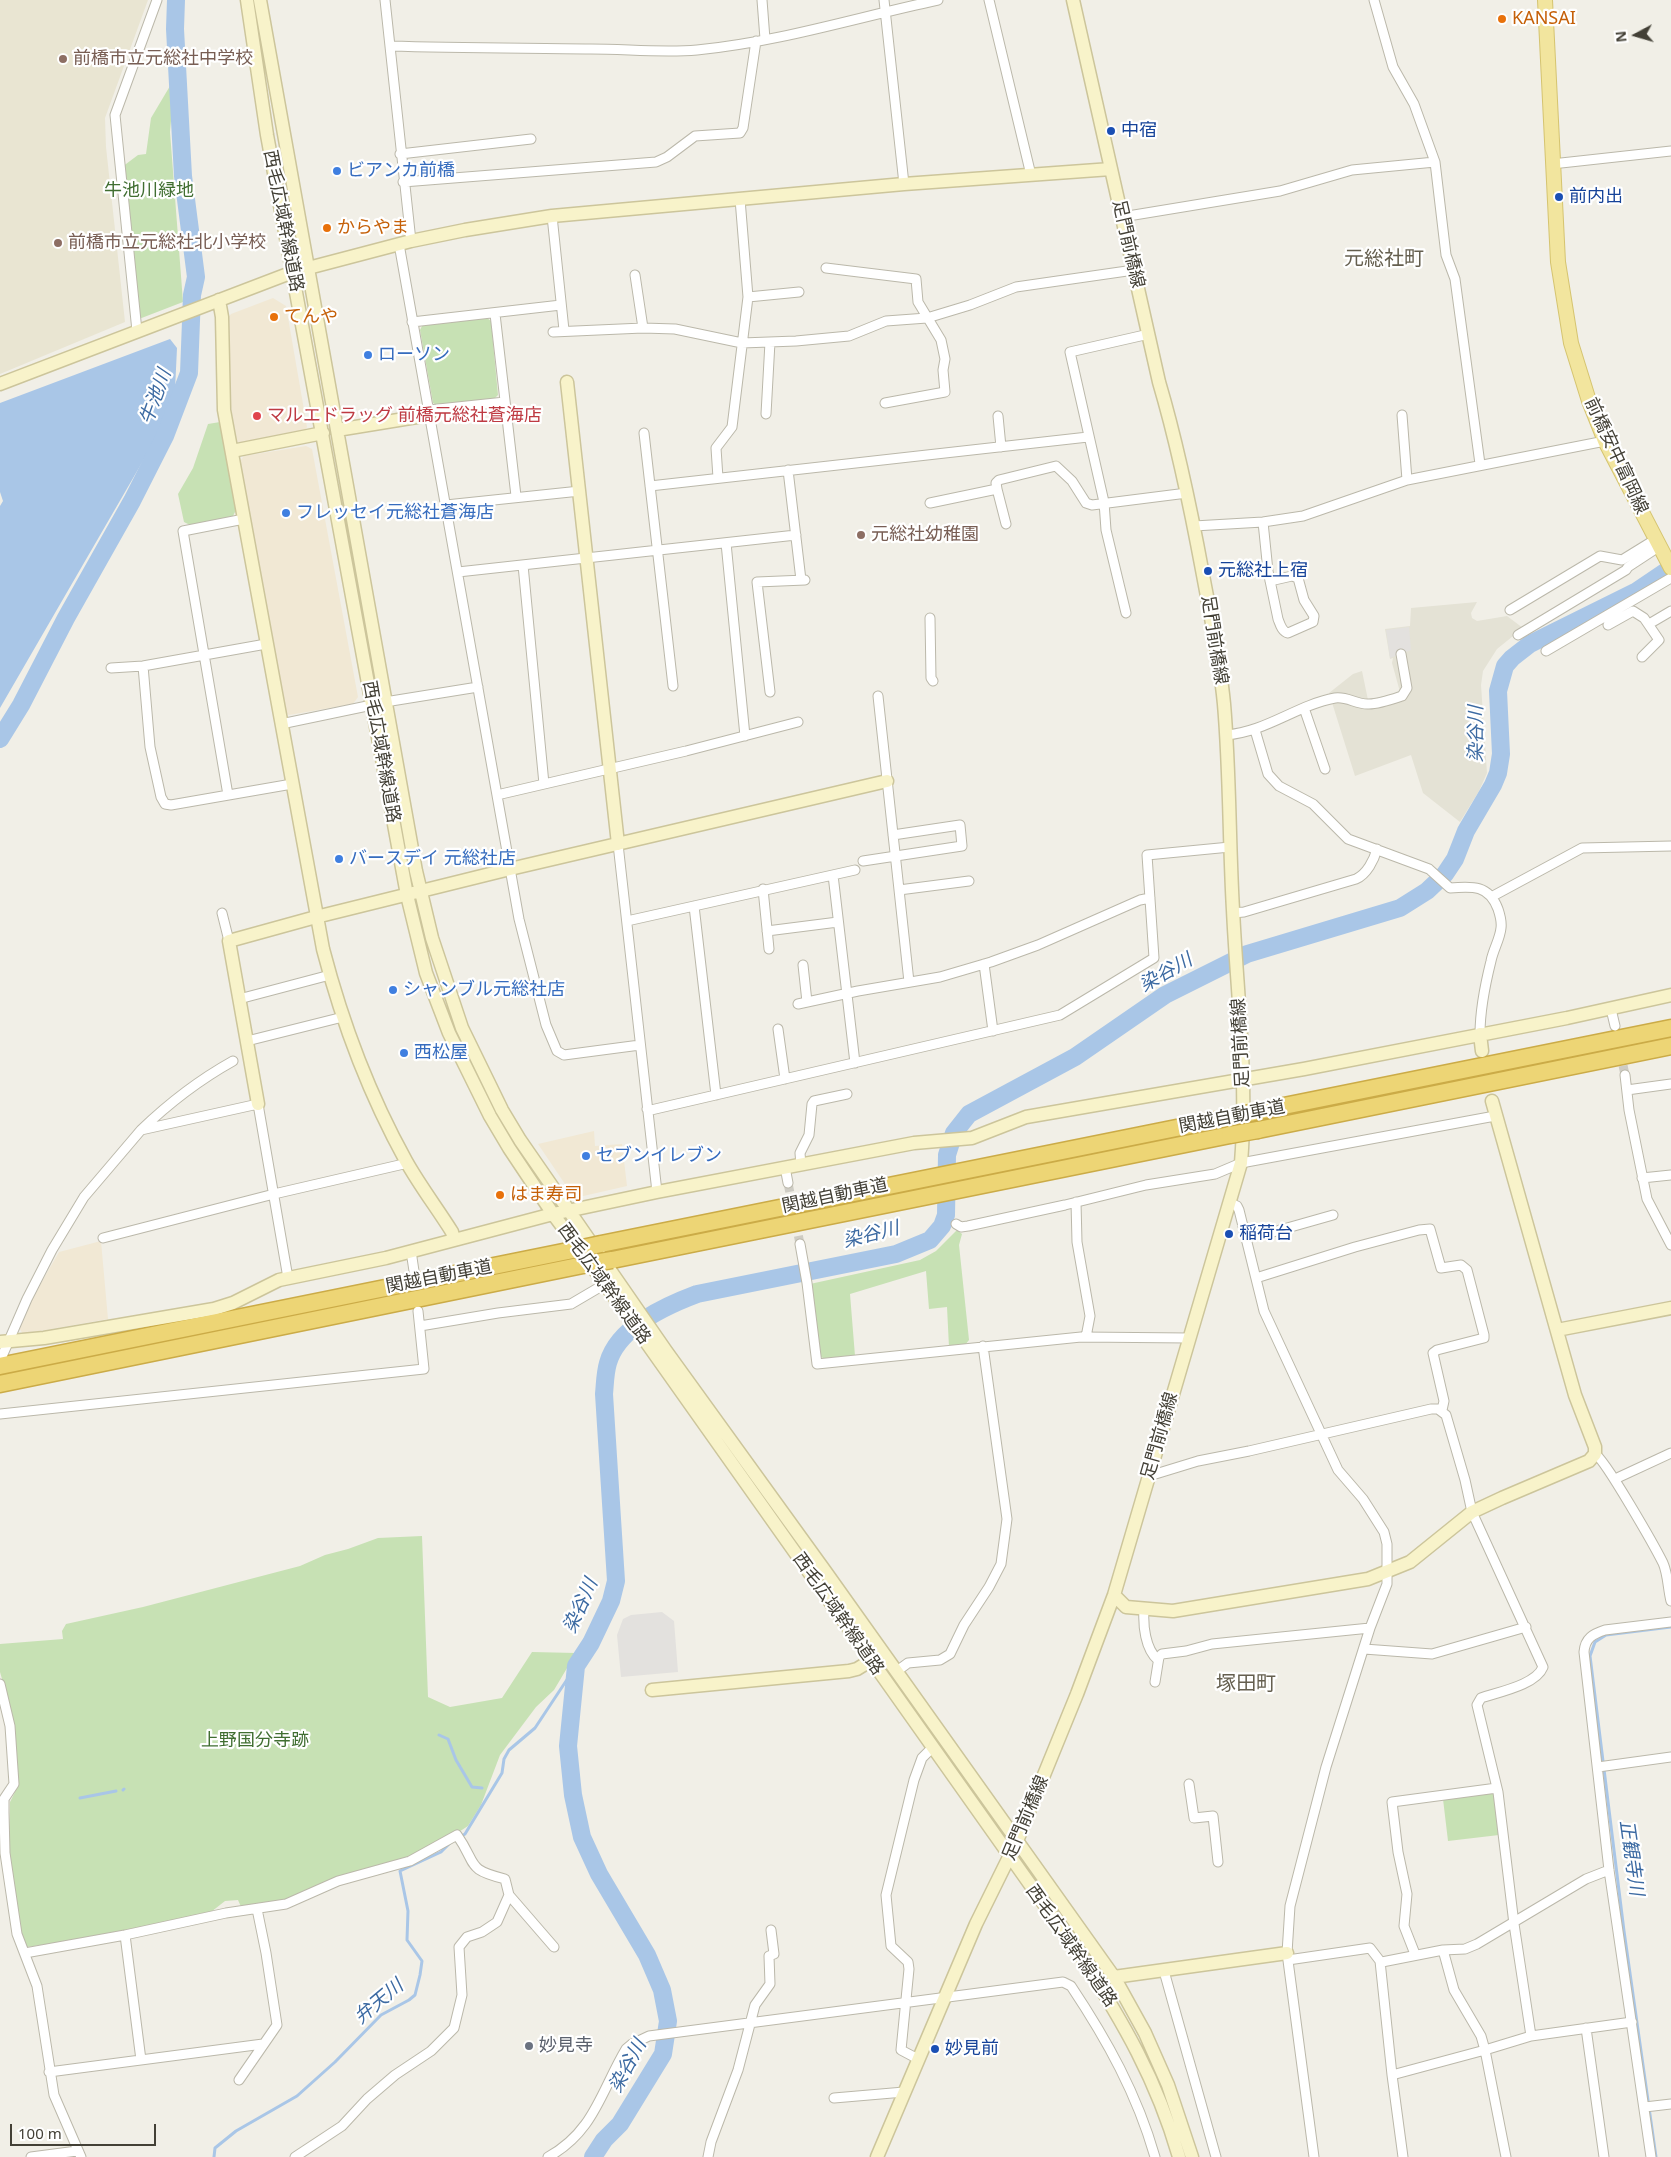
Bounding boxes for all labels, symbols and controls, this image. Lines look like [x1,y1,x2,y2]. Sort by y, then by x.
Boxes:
place label: KANSAI [1512,8,1576,30]
north arrow [1611,10,1661,60]
marker: KANSAI [1496,13,1508,25]
text: N [1611,30,1631,43]
place label: 前橋市立元総社中学校 [73,48,253,70]
marker: 前橋市立元総社中学校 [57,53,69,65]
place label: 中宿 [1121,120,1157,142]
marker: 中宿 [1105,125,1117,137]
street label: 西毛広域幹線道路 [259,148,307,294]
place label: ビアンカ前橋 [347,160,455,182]
marker: ビアンカ前橋 [331,165,343,177]
park label: 牛池川緑地 [104,180,194,202]
place label: 前内出 [1569,186,1623,208]
marker: 前内出 [1553,191,1565,203]
street label: 足門前橋線 [1107,198,1149,290]
place label: からやま [337,217,409,239]
marker: からやま [321,222,333,234]
place label: 前橋市立元総社北小学校 [68,232,266,254]
marker: 前橋市立元総社北小学校 [52,237,64,249]
district label: 元総社町 [1344,247,1424,271]
place label: てんや [284,306,338,328]
marker: てんや [268,311,280,323]
place label: ローソン [378,344,450,366]
marker: ローソン [362,349,374,361]
water label: 牛池川 [136,366,176,428]
street label: 前橋安中富岡線 [1580,394,1652,518]
place label: マルエドラッグ 前橋元総社蒼海店 [267,405,542,427]
marker: マルエドラッグ 前橋元総社蒼海店 [251,410,263,422]
place label: フレッセイ元総社蒼海店 [296,502,494,524]
marker: フレッセイ元総社蒼海店 [280,507,292,519]
place label: 元総社幼稚園 [871,524,979,546]
marker: 元総社幼稚園 [855,529,867,541]
place label: 元総社上宿 [1218,560,1308,582]
marker: 元総社上宿 [1202,565,1214,577]
street label: 足門前橋線 [1196,594,1232,686]
street label: 西毛広域幹線道路 [358,679,404,825]
water label: 染谷川 [1466,706,1488,762]
place label: バースデイ 元総社店 [349,848,516,870]
marker: バースデイ 元総社店 [333,853,345,865]
water label: 染谷川 [1136,949,1196,997]
place label: シャンブル元総社店 [403,979,565,1001]
marker: シャンブル元総社店 [387,984,399,996]
street label: 足門前橋線 [1228,997,1254,1089]
place label: 西松屋 [414,1042,468,1064]
marker: 西松屋 [398,1047,410,1059]
street label: 関越自動車道 [1177,1096,1287,1138]
place label: セブンイレブン [596,1145,722,1167]
marker: セブンイレブン [580,1150,592,1162]
street label: 関越自動車道 [780,1174,890,1218]
place label: はま寿司 [510,1184,582,1206]
marker: はま寿司 [494,1189,506,1201]
water label: 染谷川 [841,1217,901,1253]
street label: 西毛広域幹線道路 [553,1219,655,1349]
place label: 稲荷台 [1239,1223,1293,1245]
marker: 稲荷台 [1223,1228,1235,1240]
street label: 関越自動車道 [384,1256,494,1298]
street label: 足門前橋線 [1137,1390,1183,1482]
street label: 西毛広域幹線道路 [788,1549,888,1679]
water label: 染谷川 [559,1575,603,1637]
district label: 塚田町 [1216,1672,1276,1696]
park label: 上野国分寺跡 [201,1730,309,1752]
street label: 足門前橋線 [998,1772,1054,1864]
water label: 正観寺川 [1614,1819,1648,1897]
street label: 西毛広域幹線道路 [1021,1881,1121,2011]
water label: 弁天川 [350,1975,408,2029]
place label: 妙見寺 [539,2035,593,2057]
water label: 染谷川 [605,2035,651,2097]
place label: 妙見前 [945,2038,999,2060]
marker: 妙見寺 [523,2040,535,2052]
marker: 妙見前 [929,2043,941,2055]
scale bar [12,2114,159,2146]
text: 100 m [18,2123,62,2143]

